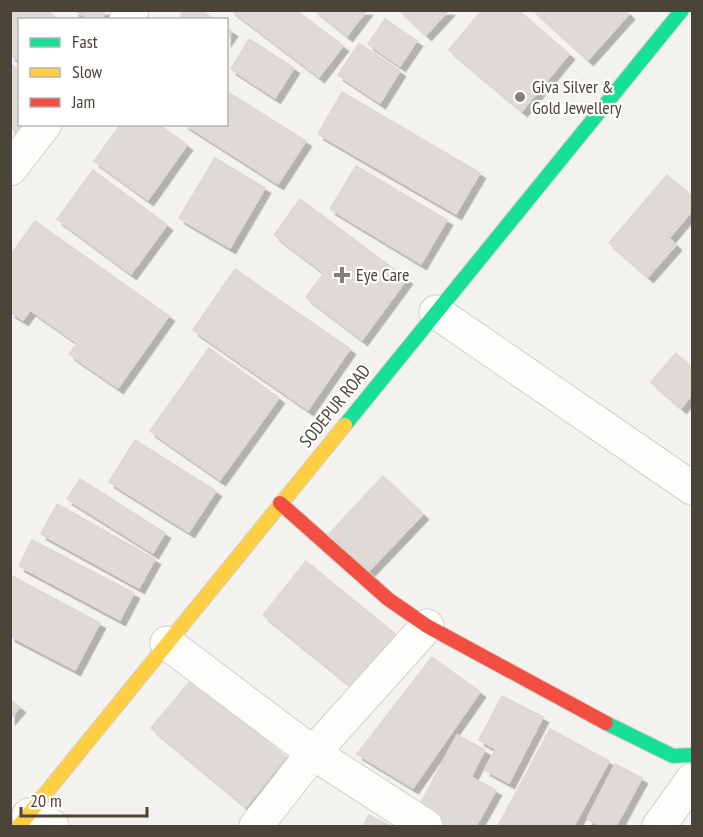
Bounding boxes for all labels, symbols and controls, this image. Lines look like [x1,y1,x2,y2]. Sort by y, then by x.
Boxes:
legend [18,18,228,126]
text: Fast [72,30,98,53]
text: Slow [72,60,103,83]
place label: Giva Silver & Gold Jewellery [532,75,622,119]
text: Jam [71,90,95,113]
marker: Giva Silver & Gold Jewellery [513,90,527,104]
place label: Eye Care [356,263,409,286]
marker: Eye Care [333,266,351,284]
street label: SODEPUR ROAD [294,359,375,452]
scale bar [21,780,147,818]
text: 20 m [30,789,62,812]

